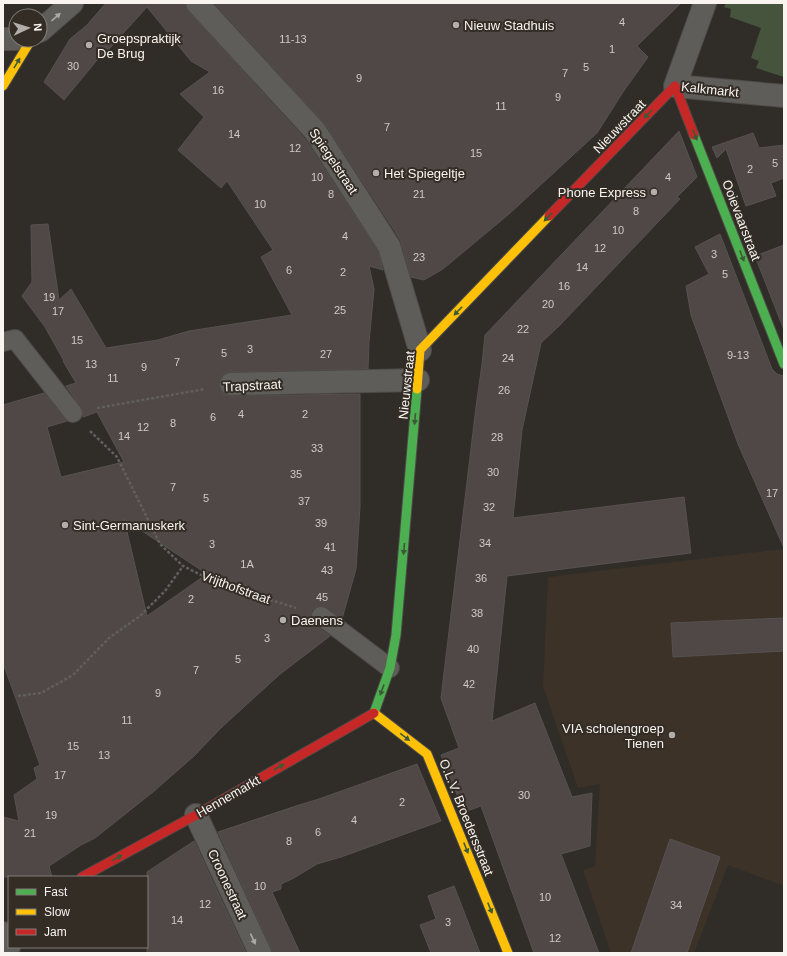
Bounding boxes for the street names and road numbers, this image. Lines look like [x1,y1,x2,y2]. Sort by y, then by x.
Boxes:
street label: Kalkmarkt [680,79,740,100]
street label: Nieuwstraat [590,96,649,156]
street label: Spiegelstraat [306,126,361,197]
street label: Ooievaarstraat [719,178,764,263]
street label: Nieuwstraat [395,350,418,420]
street label: Trapstraat [222,376,282,395]
street label: Vrijthofstraat [199,568,273,607]
street label: O.L.V. Broedersstraat [436,757,497,878]
street label: Hennemarkt [194,772,263,821]
street label: Croonestraat [205,847,250,922]

